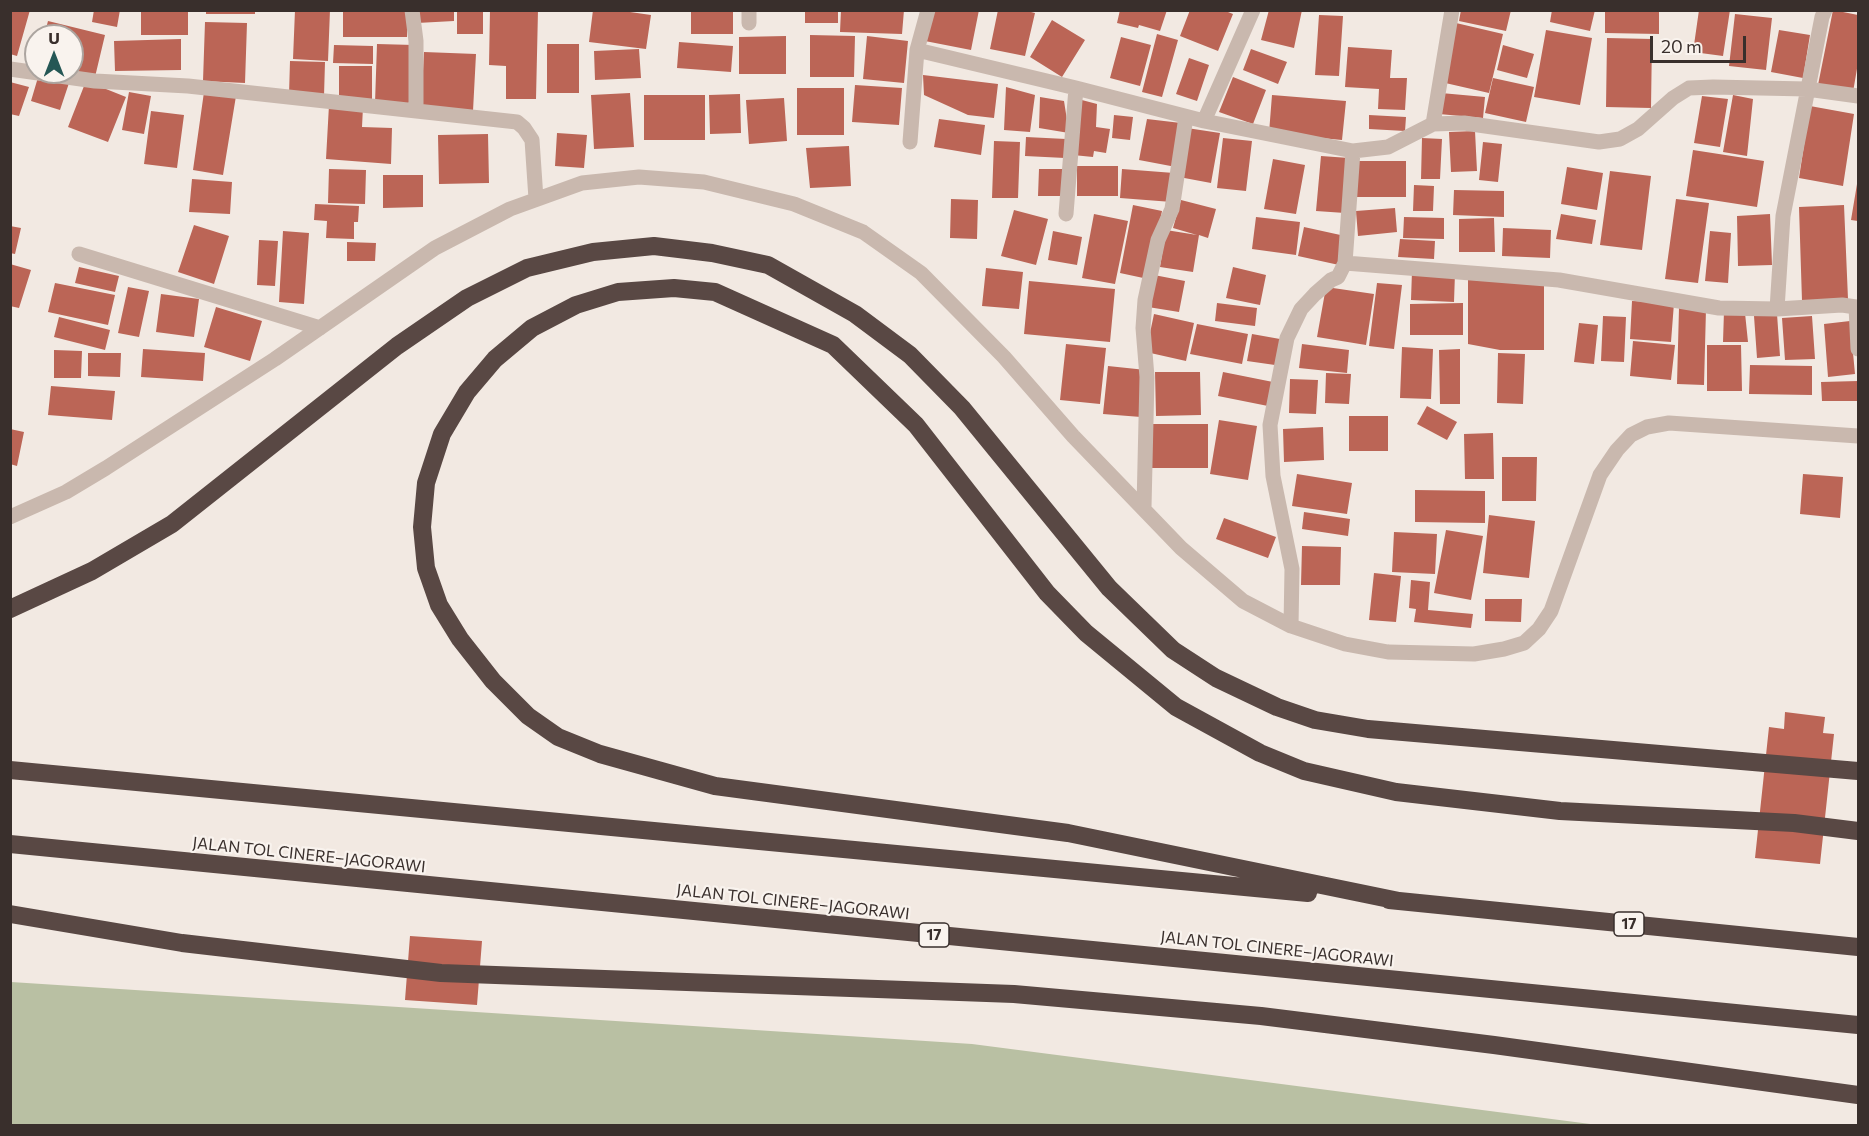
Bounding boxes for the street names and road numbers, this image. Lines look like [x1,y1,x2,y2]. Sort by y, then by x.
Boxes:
street label: JALAN TOL CINERE–JAGORAWI [192,833,426,877]
street label: JALAN TOL CINERE–JAGORAWI [676,880,910,924]
road number: 17 [1614,912,1644,936]
road number: 17 [919,923,949,947]
street label: JALAN TOL CINERE–JAGORAWI [1160,927,1394,971]

